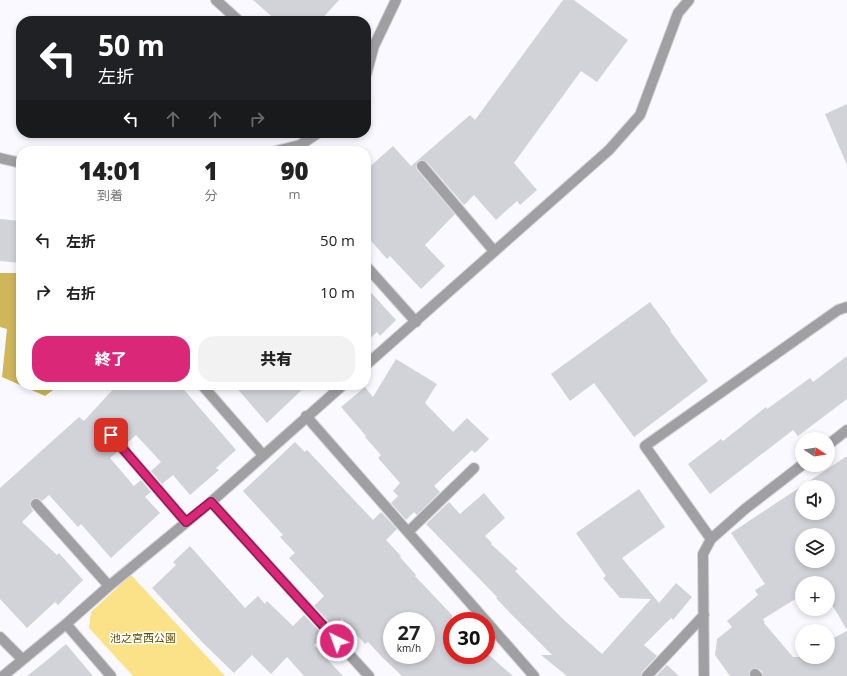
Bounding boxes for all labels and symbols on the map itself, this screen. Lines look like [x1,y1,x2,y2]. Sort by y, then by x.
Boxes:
pin [94,418,128,452]
north arrow [795,432,835,472]
speed limit sign: 30 [443,612,495,664]
position arrow [316,620,358,662]
park label: 池之宮西公園 [110,630,176,645]

